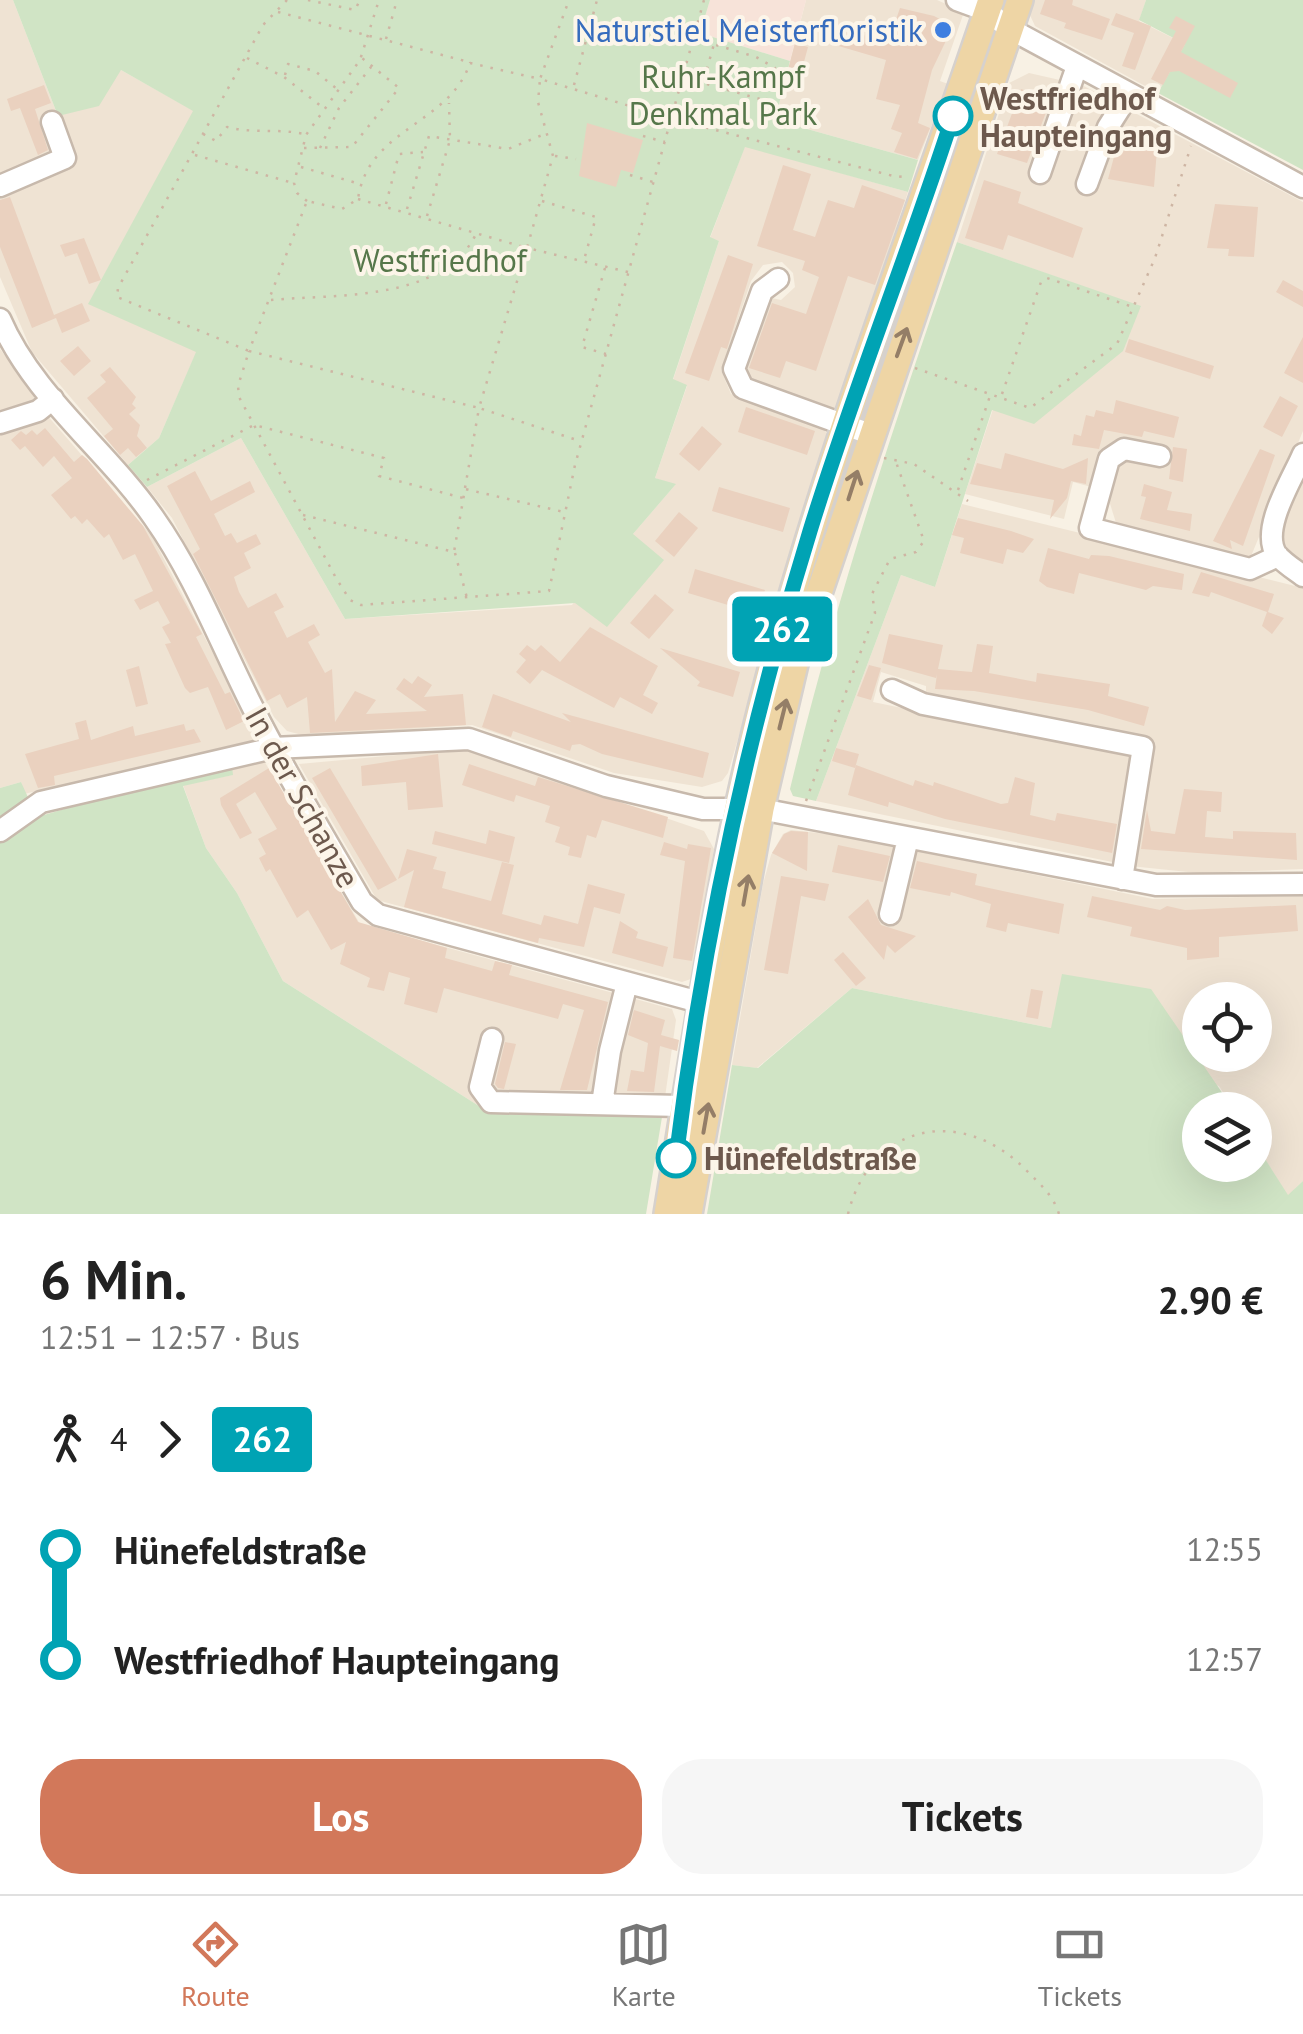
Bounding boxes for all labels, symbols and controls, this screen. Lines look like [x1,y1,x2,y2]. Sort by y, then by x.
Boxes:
place label: Naturstiel Meisterfloristik [575,9,924,51]
marker: Naturstiel Meisterfloristik [932,19,954,41]
park label: Ruhr-Kampf Denkmal Park [629,55,818,134]
place label: Westfriedhof Haupteingang [980,77,1172,156]
marker: Westfriedhof Haupteingang [934,97,972,135]
park label: Westfriedhof [353,239,528,281]
one-way arrow [894,327,912,358]
one-way arrow [845,470,863,501]
line badge: 262 [724,596,840,662]
text: 262 [752,606,812,652]
street label: In der Schanze [236,699,370,895]
one-way arrow [775,699,793,731]
one-way arrow [737,874,756,907]
map controls [1182,982,1272,1182]
button: locate [1182,982,1272,1072]
button: layers [1182,1092,1272,1182]
one-way arrow [697,1102,716,1135]
place label: Hünefeldstraße [704,1137,917,1179]
marker: Hünefeldstraße [657,1139,695,1177]
text: 6 Min. [40,1243,187,1314]
text: 2.90 € [1158,1275,1263,1324]
text: 12:51 – 12:57 · Bus [40,1316,300,1358]
icon: walk [40,1412,95,1467]
icon: forward [142,1412,197,1467]
text: 262 [232,1416,292,1462]
text: 4 [110,1418,127,1460]
text: Hünefeldstraße [114,1525,367,1574]
text: 12:55 [1186,1528,1263,1570]
text: Westfriedhof Haupteingang [114,1635,560,1684]
text: 12:57 [1186,1638,1263,1680]
button: Los [40,1759,642,1874]
button: Tickets [662,1759,1263,1874]
tab: Route [181,1917,250,2014]
tab: Karte [612,1917,676,2014]
tab: Tickets [1038,1917,1122,2014]

